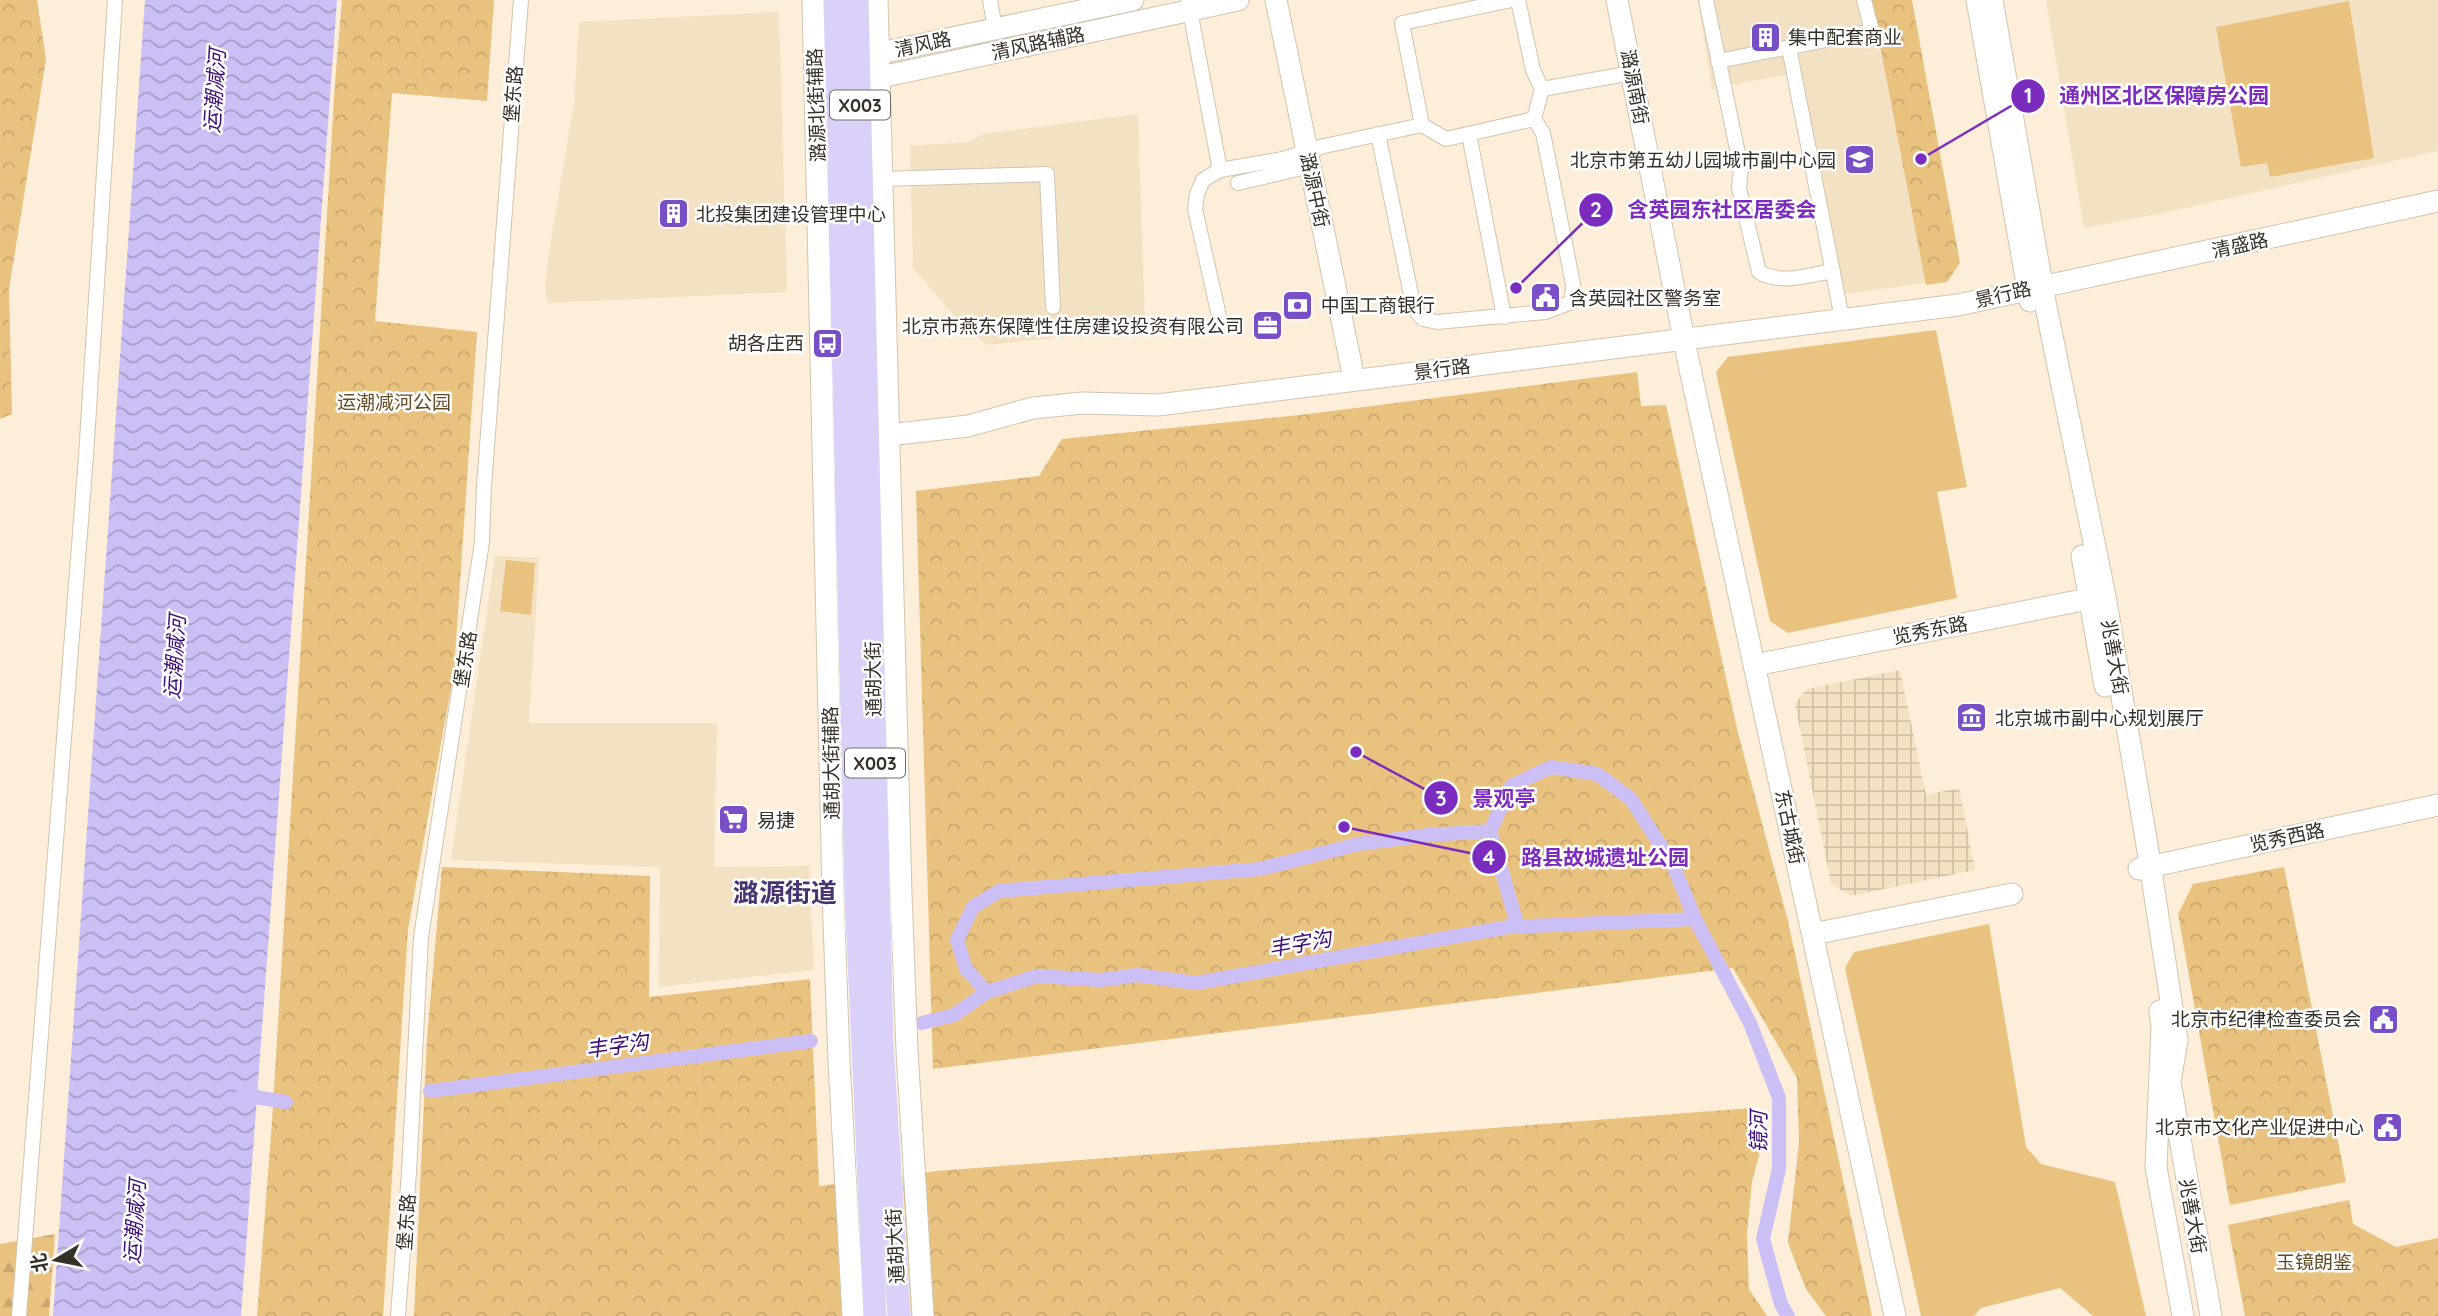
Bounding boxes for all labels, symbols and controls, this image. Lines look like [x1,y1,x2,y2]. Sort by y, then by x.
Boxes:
building icon: 集中配套商业 [1748,20,1782,54]
street label: 清风路辅路 [989,21,1087,65]
place label: 集中配套商业 [1788,25,1902,49]
street label: 清风路 [893,26,953,62]
water label: 运潮减河 [198,44,230,134]
street label: 潞源南街 [1616,47,1654,127]
street label: 潞源北街辅路 [802,48,830,162]
street label: 堡东路 [499,65,527,123]
callout: 通州区北区保障房公园 [2010,75,2283,117]
text: 1 [2024,82,2032,108]
text: 通州区北区保障房公园 [2059,82,2269,108]
road number: X003 [830,90,890,120]
school or university icon: 北京市第五幼儿园城市副中心园 [1842,143,1876,177]
place label: 北京市第五幼儿园城市副中心园 [1570,148,1836,172]
street label: 潞源中街 [1295,150,1335,230]
callout: 含英园东社区居委会 [1579,189,1831,231]
text: 2 [1590,196,1602,222]
text: 含英园东社区居委会 [1628,196,1817,222]
building icon: 北投集团建设管理中心 [656,197,690,231]
place label: 北投集团建设管理中心 [696,202,886,226]
street label: 清盛路 [2210,227,2270,263]
street label: 景行路 [1973,276,2033,312]
public building icon: 含英园社区警务室 [1529,281,1563,315]
place label: 含英园社区警务室 [1569,286,1721,310]
bank icon: 中国工商银行 [1281,288,1315,322]
place label: 中国工商银行 [1321,293,1435,317]
office icon: 北京市燕东保障性住房建设投资有限公司 [1250,309,1284,343]
place label: 北京市燕东保障性住房建设投资有限公司 [902,314,1244,338]
bus stop icon: 胡各庄西 [810,326,844,360]
place label: 胡各庄西 [728,331,804,355]
street label: 景行路 [1412,354,1472,384]
park label: 运潮减河公园 [337,390,451,414]
water label: 运潮减河 [158,610,190,700]
street label: 览秀东路 [1890,611,1970,649]
street label: 兆善大街 [2097,617,2133,697]
street label: 堡东路 [449,629,481,689]
street label: 通胡大街 [860,641,886,717]
museum icon: 北京城市副中心规划展厅 [1955,701,1989,735]
street label: 通胡大街辅路 [818,706,844,820]
place label: 北京城市副中心规划展厅 [1995,706,2204,730]
road number: X003 [845,748,905,778]
callout: 景观亭 [1424,777,1550,819]
text: 3 [1435,785,1447,811]
text: 景观亭 [1473,785,1536,811]
street label: 东古城街 [1770,787,1810,867]
supermarket icon: 易捷 [717,803,751,837]
place label: 易捷 [757,808,795,832]
street label: 览秀西路 [2247,817,2327,857]
callout: 路县故城遗址公园 [1472,836,1703,878]
text: 4 [1483,844,1495,870]
text: 路县故城遗址公园 [1521,844,1689,870]
district label: 潞源街道 [733,876,837,909]
water label: 丰字沟 [1267,924,1335,961]
public building icon: 北京市纪律检查委员会 [2367,1002,2401,1036]
place label: 北京市纪律检查委员会 [2171,1007,2361,1031]
water label: 丰字沟 [584,1027,652,1062]
water label: 镜河 [1745,1107,1771,1153]
public building icon: 北京市文化产业促进中心 [2370,1110,2404,1144]
place label: 北京市文化产业促进中心 [2155,1115,2364,1139]
water label: 运潮减河 [118,1175,150,1265]
street label: 兆善大街 [2175,1176,2211,1256]
street label: 堡东路 [392,1193,420,1251]
street label: 通胡大街 [881,1207,909,1285]
north arrow [21,1225,91,1295]
park label: 玉镜朗鉴 [2276,1250,2352,1274]
text: 北 [26,1252,53,1274]

